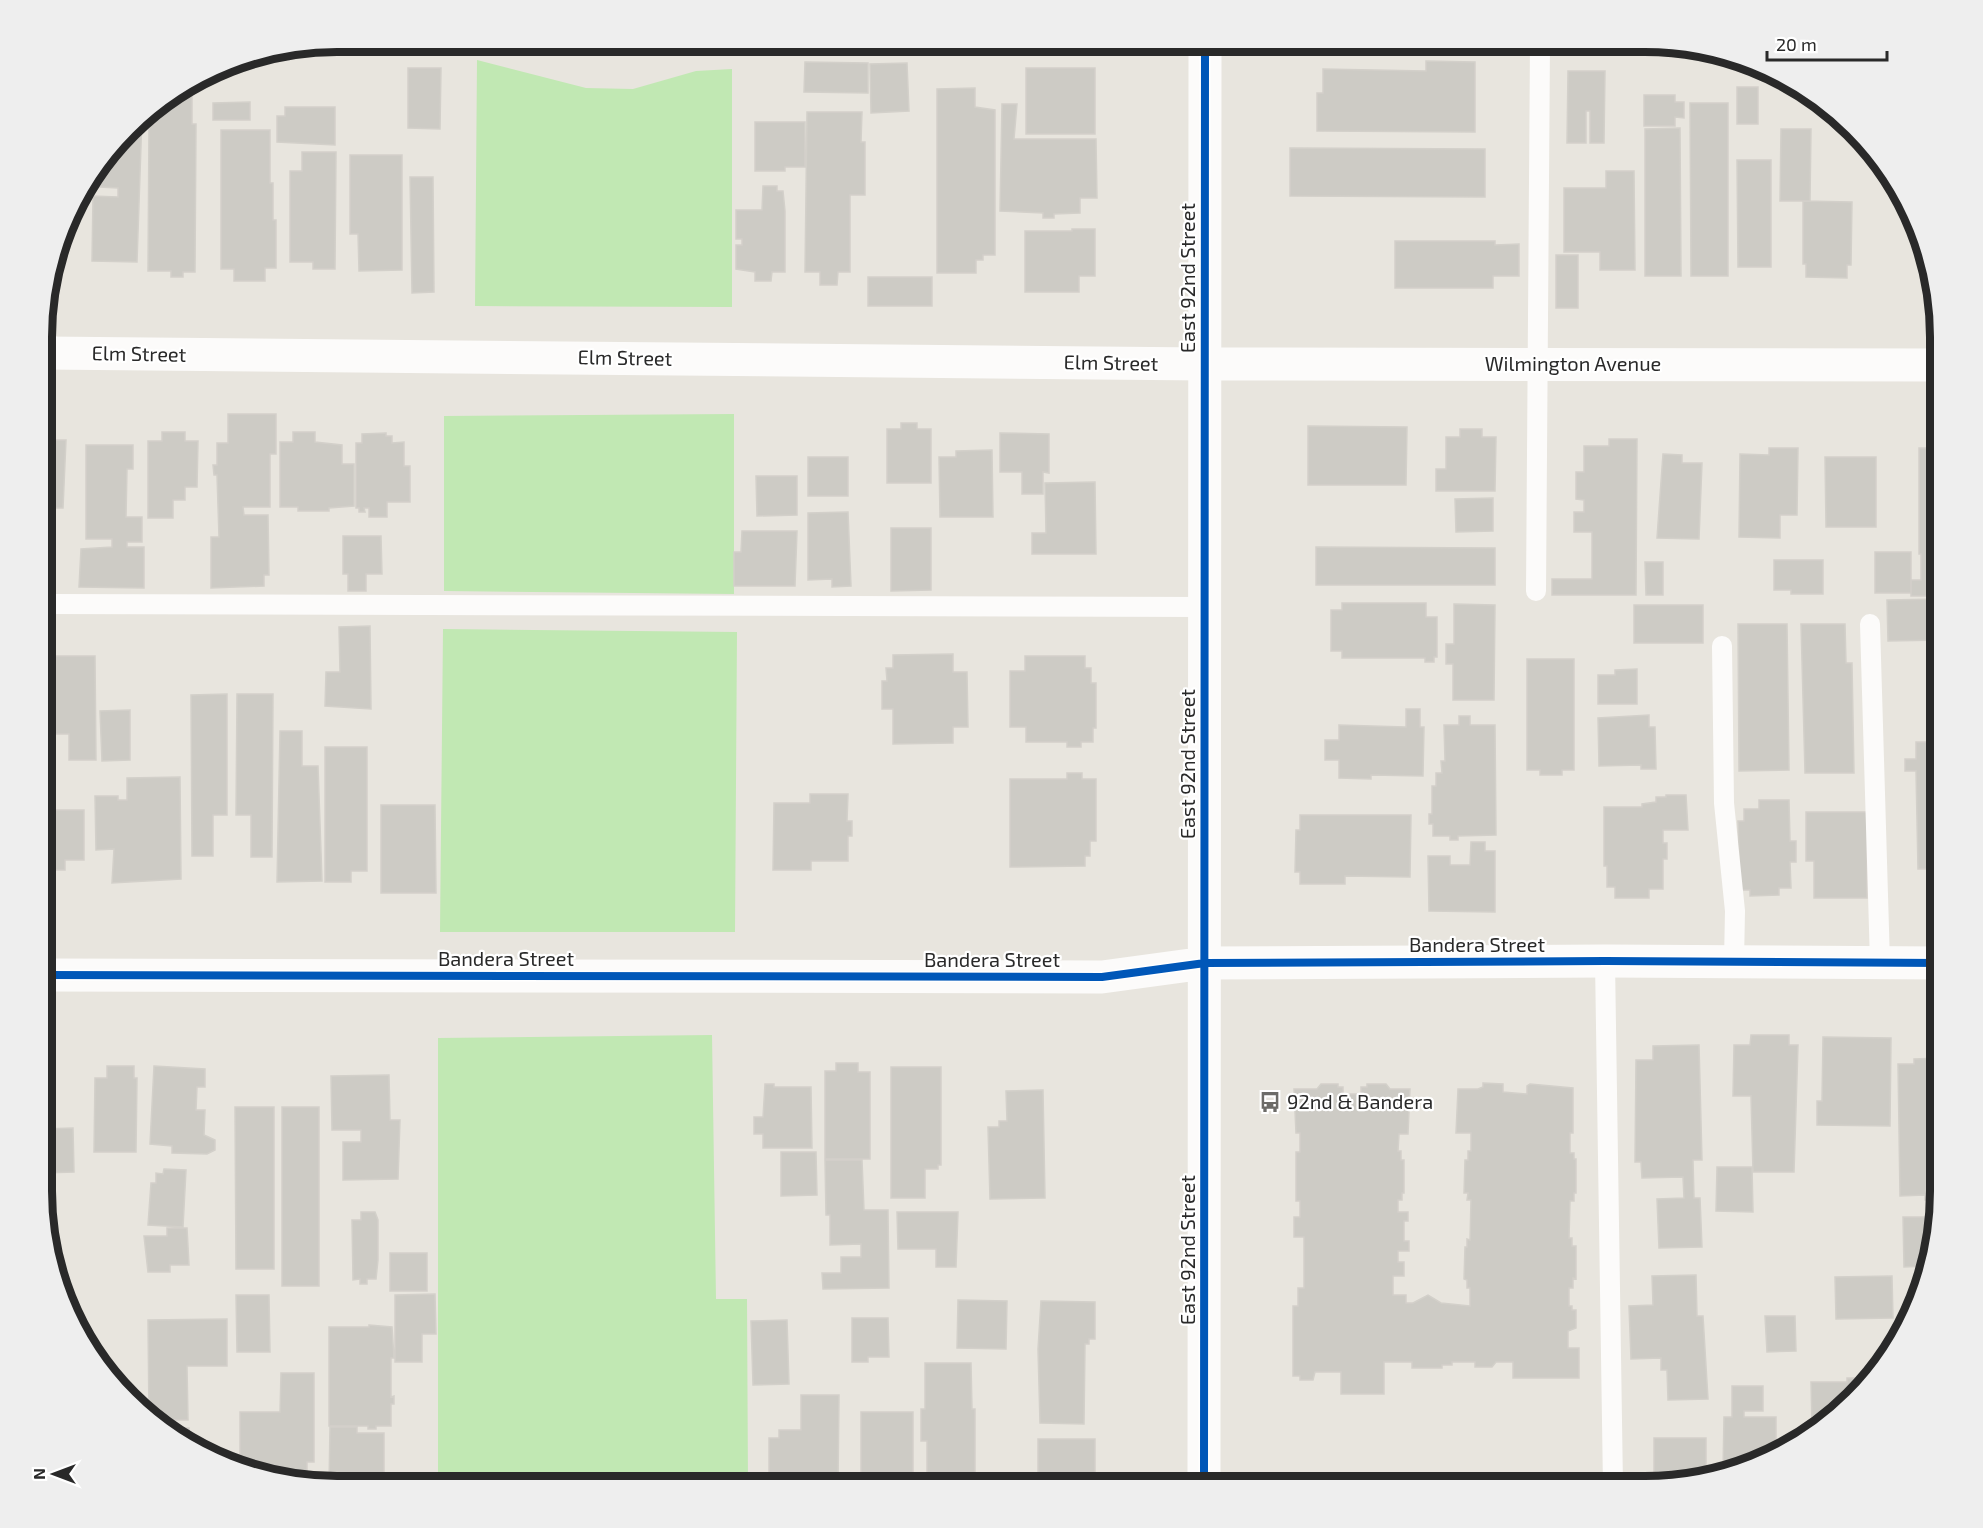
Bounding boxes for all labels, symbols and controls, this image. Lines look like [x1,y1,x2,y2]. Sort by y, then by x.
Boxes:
scale bar [1767,24,1887,62]
text: 20 m [1776,33,1817,55]
street label: East 92nd Street [1175,203,1199,353]
street label: Elm Street [91,340,187,366]
street label: Elm Street [577,344,673,370]
street label: Elm Street [1063,349,1159,375]
street label: Wilmington Avenue [1485,351,1661,375]
street label: East 92nd Street [1175,689,1199,839]
street label: Bandera Street [1409,932,1545,956]
street label: Bandera Street [438,946,574,970]
street label: Bandera Street [924,947,1060,971]
place label: 92nd & Bandera [1287,1089,1433,1113]
bus stop icon: 92nd & Bandera [1258,1090,1282,1114]
street label: East 92nd Street [1175,1175,1199,1325]
north arrow [24,1444,84,1504]
text: N [29,1468,48,1480]

